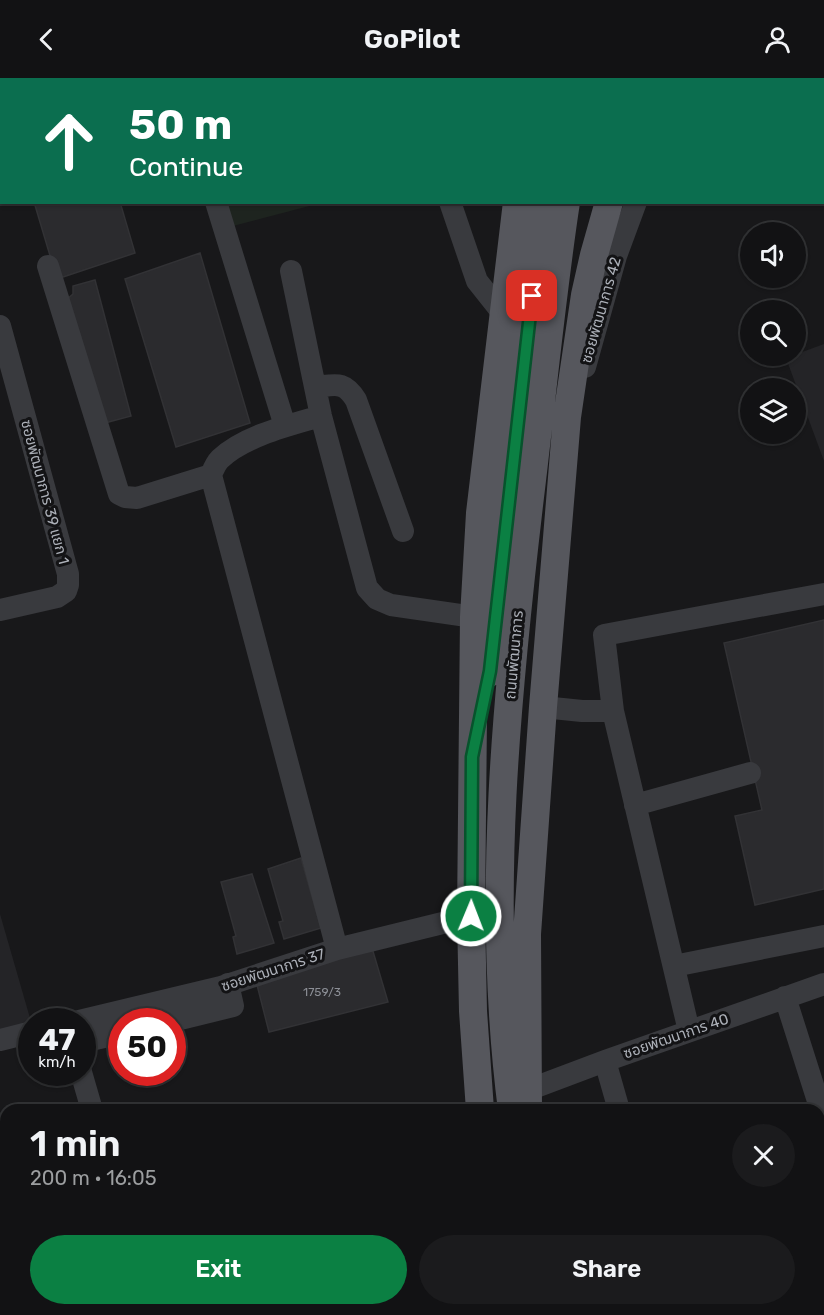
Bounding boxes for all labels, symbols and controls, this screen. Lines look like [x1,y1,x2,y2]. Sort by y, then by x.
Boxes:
icon: back [30,23,63,56]
text: GoPilot [364,23,460,55]
icon: person [761,23,794,56]
text: 50 m [129,100,232,150]
icon: ahead [30,102,108,180]
text: Continue [129,151,243,183]
map controls [740,222,806,444]
button: sound [740,222,806,288]
street label: ซอยพัฒนาการ 42 [577,255,625,365]
pin [506,270,557,321]
icon: arrive [515,279,548,312]
button: search [740,300,806,366]
button: layers [740,378,806,444]
street label: ซอยพัฒนาการ 39 แยก 1 [17,418,73,566]
street label: ถนนพัฒนาการ [501,610,527,700]
position arrow [439,884,503,948]
street label: ซอยพัฒนาการ 37 [219,945,327,995]
house number: 1759/3 [303,985,341,999]
speed limit sign: 50 [108,1008,186,1086]
street label: ซอยพัฒนาการ 40 [621,1010,731,1062]
text: 47 [39,1022,75,1058]
text: km/h [38,1053,76,1071]
text: 1 min [30,1122,121,1165]
button: close [732,1124,795,1187]
text: 200 m · 16:05 [30,1166,157,1190]
button: Exit [30,1235,407,1304]
button: Share [419,1235,795,1304]

